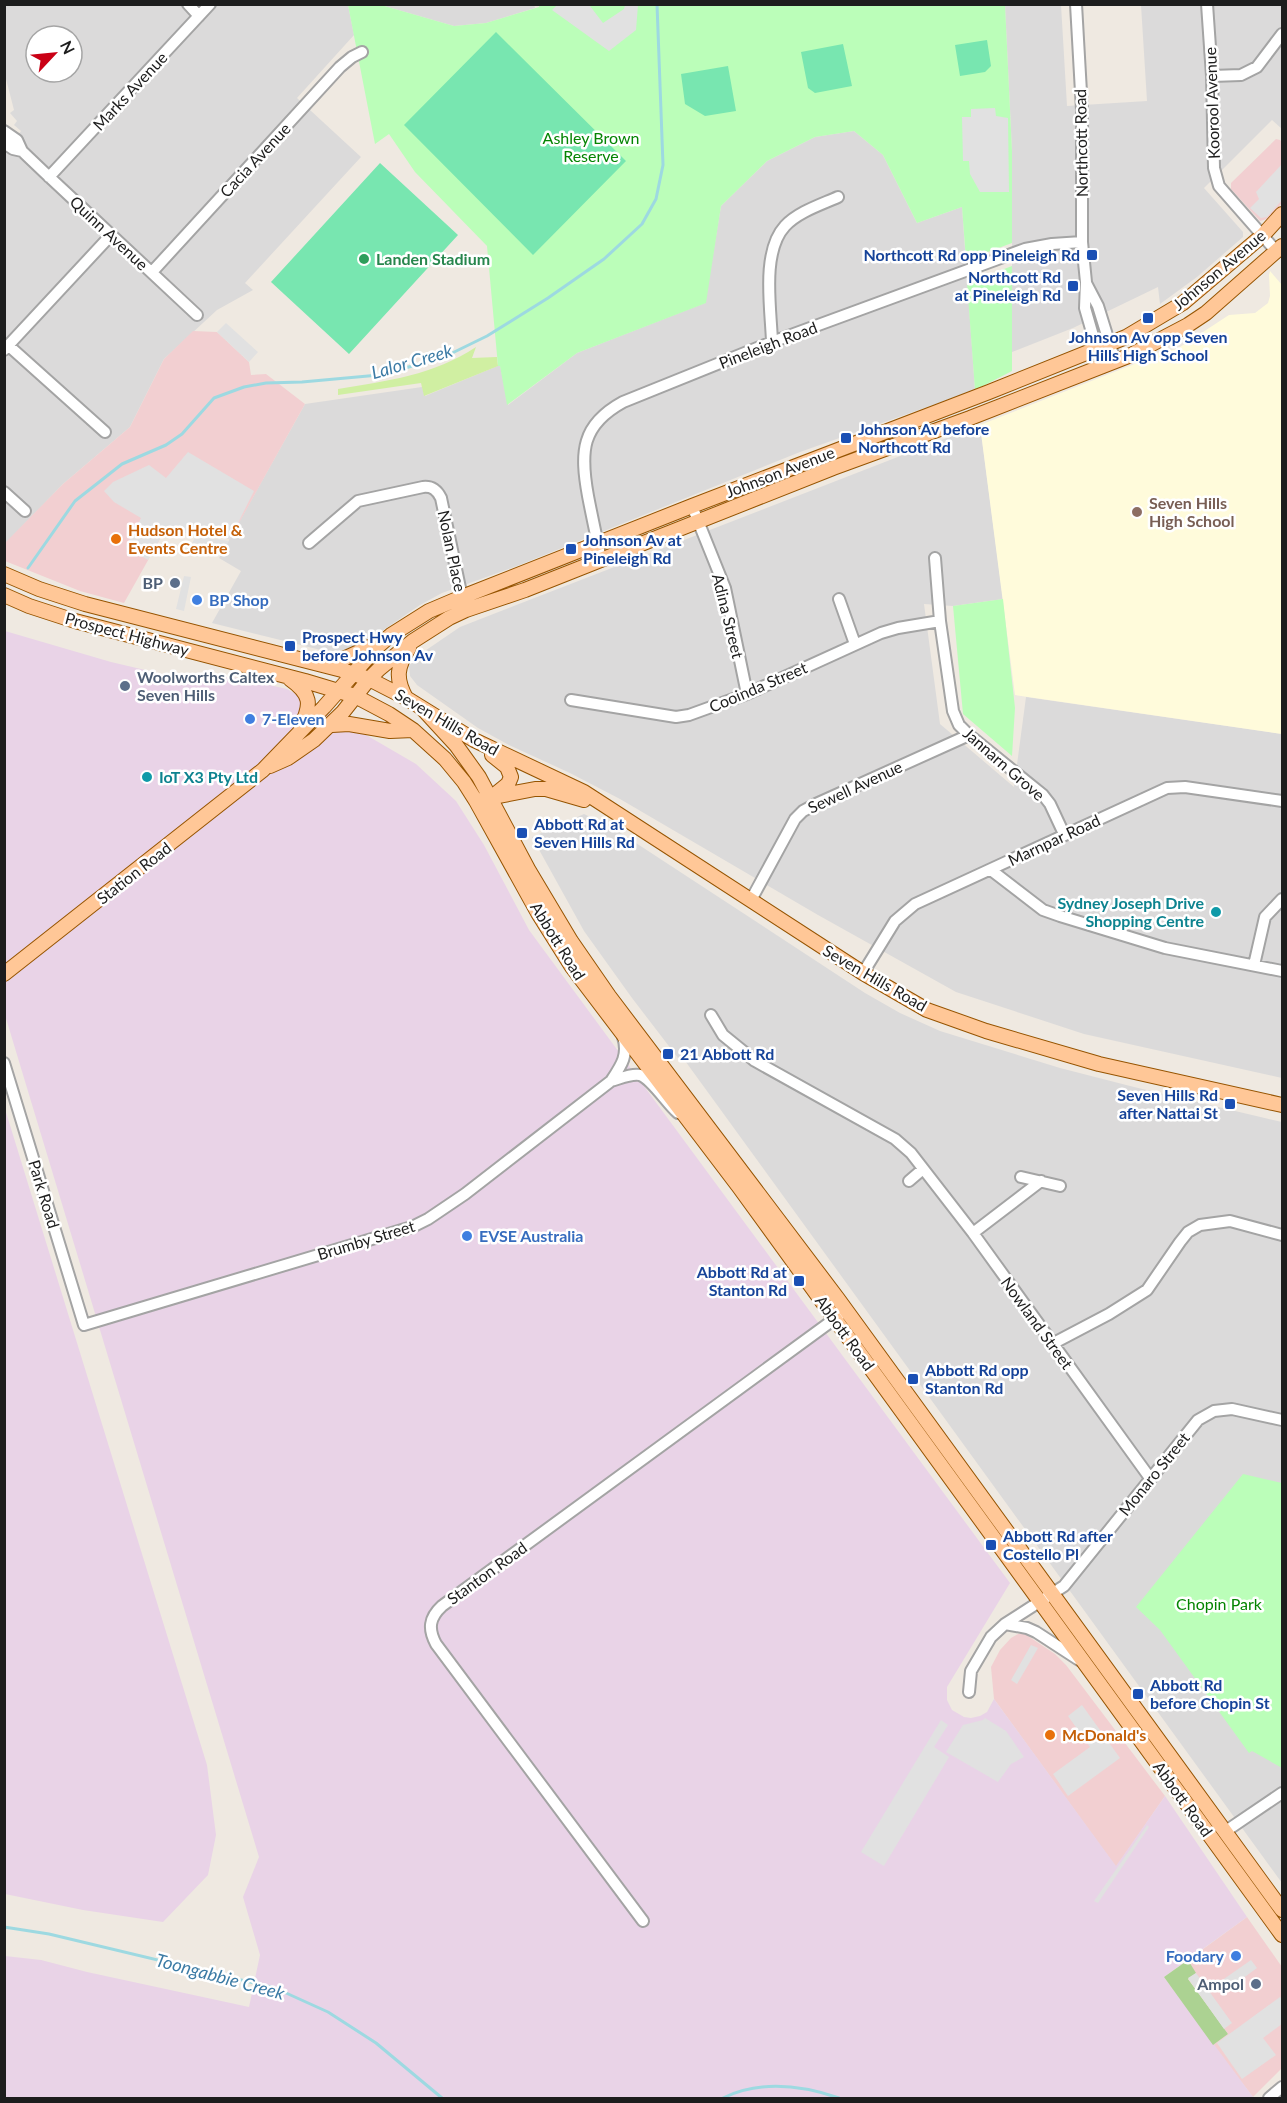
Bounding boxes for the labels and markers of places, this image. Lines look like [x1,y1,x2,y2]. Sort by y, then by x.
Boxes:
place label: Northcott Rd opp Pineleigh Rd [864,245,1080,264]
marker: Northcott Rd opp Pineleigh Rd [1085,248,1099,262]
place label: Landen Stadium [376,249,490,268]
marker: Landen Stadium [357,252,371,266]
place label: Northcott Rd at Pineleigh Rd [955,267,1061,304]
marker: Northcott Rd at Pineleigh Rd [1066,279,1080,293]
marker: Johnson Av opp Seven Hills High School [1141,311,1155,325]
place label: Johnson Av opp Seven Hills High School [1069,327,1227,364]
place label: Johnson Av before Northcott Rd [858,419,990,456]
marker: Johnson Av before Northcott Rd [839,431,853,445]
place label: Seven Hills High School [1149,493,1235,530]
marker: Seven Hills High School [1130,505,1144,519]
place label: Hudson Hotel & Events Centre [128,520,243,557]
place label: Johnson Av at Pineleigh Rd [583,530,682,567]
marker: Hudson Hotel & Events Centre [109,532,123,546]
marker: Johnson Av at Pineleigh Rd [564,542,578,556]
place label: BP [143,573,163,592]
marker: BP [168,576,182,590]
place label: BP Shop [209,590,269,609]
marker: BP Shop [190,593,204,607]
place label: Prospect Hwy before Johnson Av [302,627,434,664]
marker: Prospect Hwy before Johnson Av [283,639,297,653]
place label: Woolworths Caltex Seven Hills [137,667,275,704]
marker: Woolworths Caltex Seven Hills [118,679,132,693]
place label: 7-Eleven [262,709,325,728]
marker: 7-Eleven [243,712,257,726]
place label: IoT X3 Pty Ltd [159,767,258,786]
marker: IoT X3 Pty Ltd [140,770,154,784]
place label: Abbott Rd at Seven Hills Rd [533,814,635,851]
marker: Abbott Rd at Seven Hills Rd [515,826,529,840]
place label: Sydney Joseph Drive Shopping Centre [1057,893,1204,930]
marker: Sydney Joseph Drive Shopping Centre [1209,905,1223,919]
place label: 21 Abbott Rd [680,1044,774,1063]
marker: 21 Abbott Rd [661,1047,675,1061]
place label: Seven Hills Rd after Nattai St [1117,1085,1218,1122]
marker: Seven Hills Rd after Nattai St [1223,1097,1237,1111]
place label: EVSE Australia [479,1226,583,1245]
marker: EVSE Australia [460,1229,474,1243]
place label: Abbott Rd at Stanton Rd [696,1262,787,1299]
marker: Abbott Rd at Stanton Rd [792,1274,806,1288]
place label: Abbott Rd opp Stanton Rd [924,1360,1029,1397]
marker: Abbott Rd opp Stanton Rd [906,1372,920,1386]
place label: Abbott Rd after Costello Pl [1002,1526,1113,1563]
marker: Abbott Rd after Costello Pl [984,1538,998,1552]
place label: Abbott Rd before Chopin St [1149,1675,1270,1712]
marker: Abbott Rd before Chopin St [1131,1687,1145,1701]
place label: McDonald's [1062,1725,1146,1744]
marker: McDonald's [1043,1728,1057,1742]
place label: Foodary [1166,1946,1225,1965]
marker: Foodary [1229,1949,1243,1963]
place label: Ampol [1196,1974,1244,1993]
marker: Ampol [1249,1977,1263,1991]

